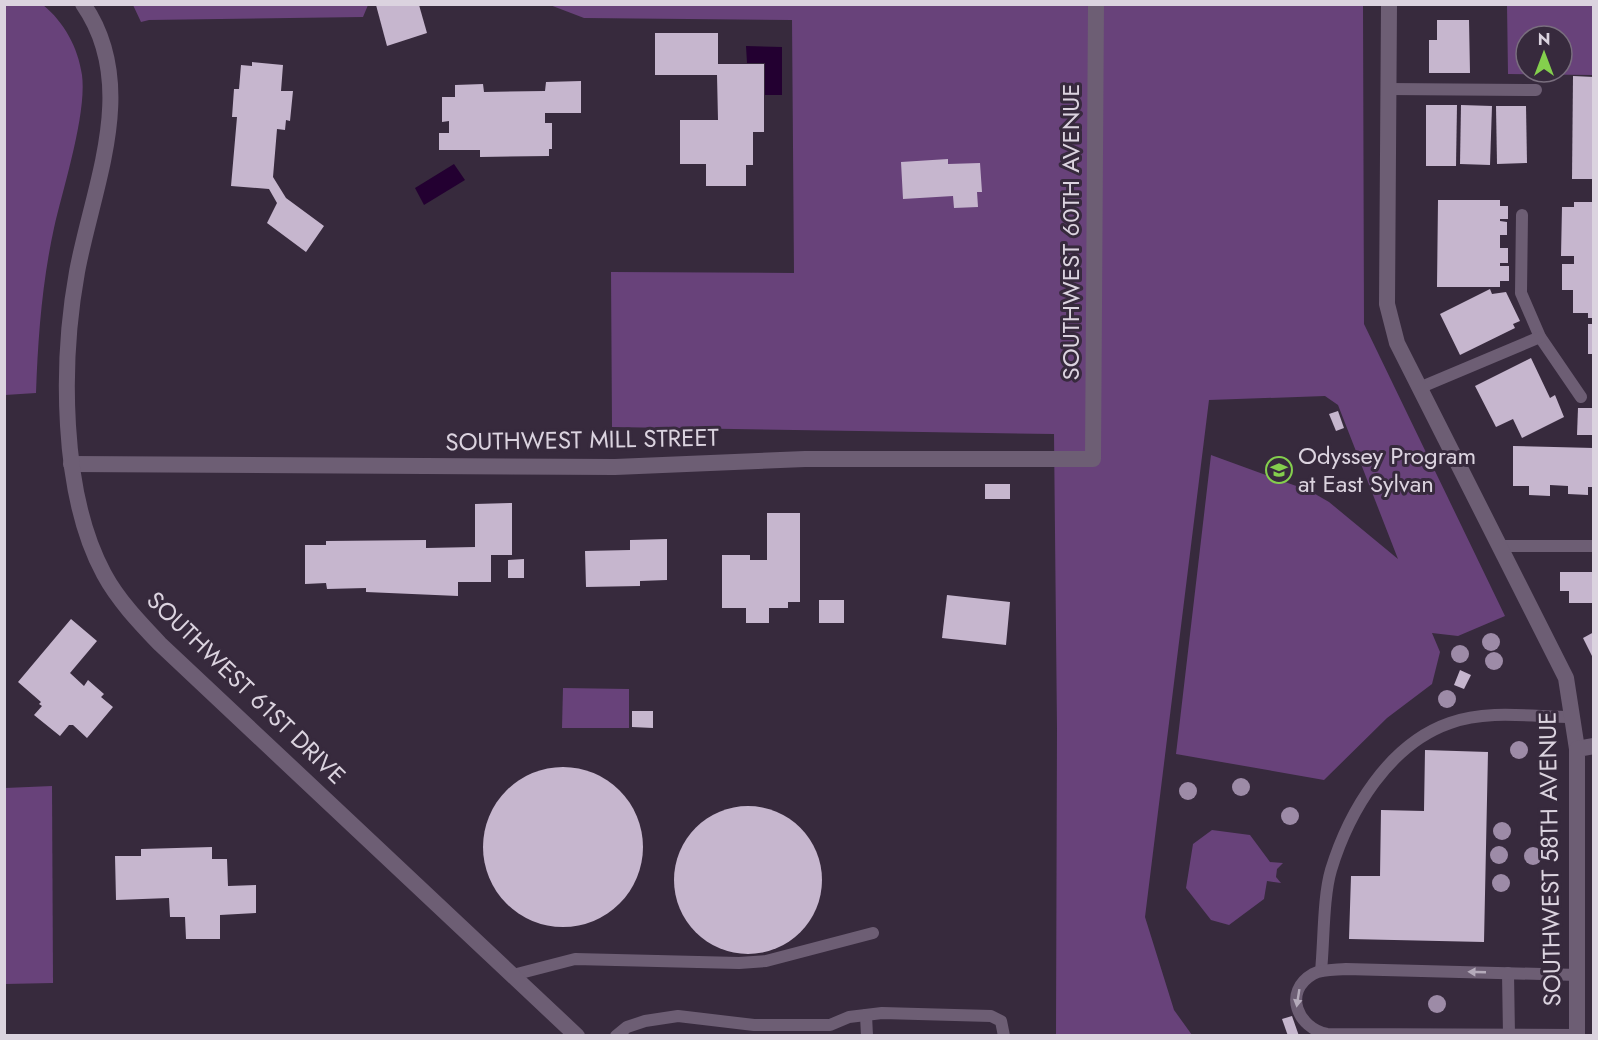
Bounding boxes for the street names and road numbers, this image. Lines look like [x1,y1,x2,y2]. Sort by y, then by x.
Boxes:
street label: SOUTHWEST 60TH AVENUE [1053,84,1088,380]
street label: SOUTHWEST MILL STREET [445,420,719,459]
street label: SOUTHWEST 61ST DRIVE [139,583,354,792]
street label: SOUTHWEST 58TH AVENUE [1529,711,1570,1007]

